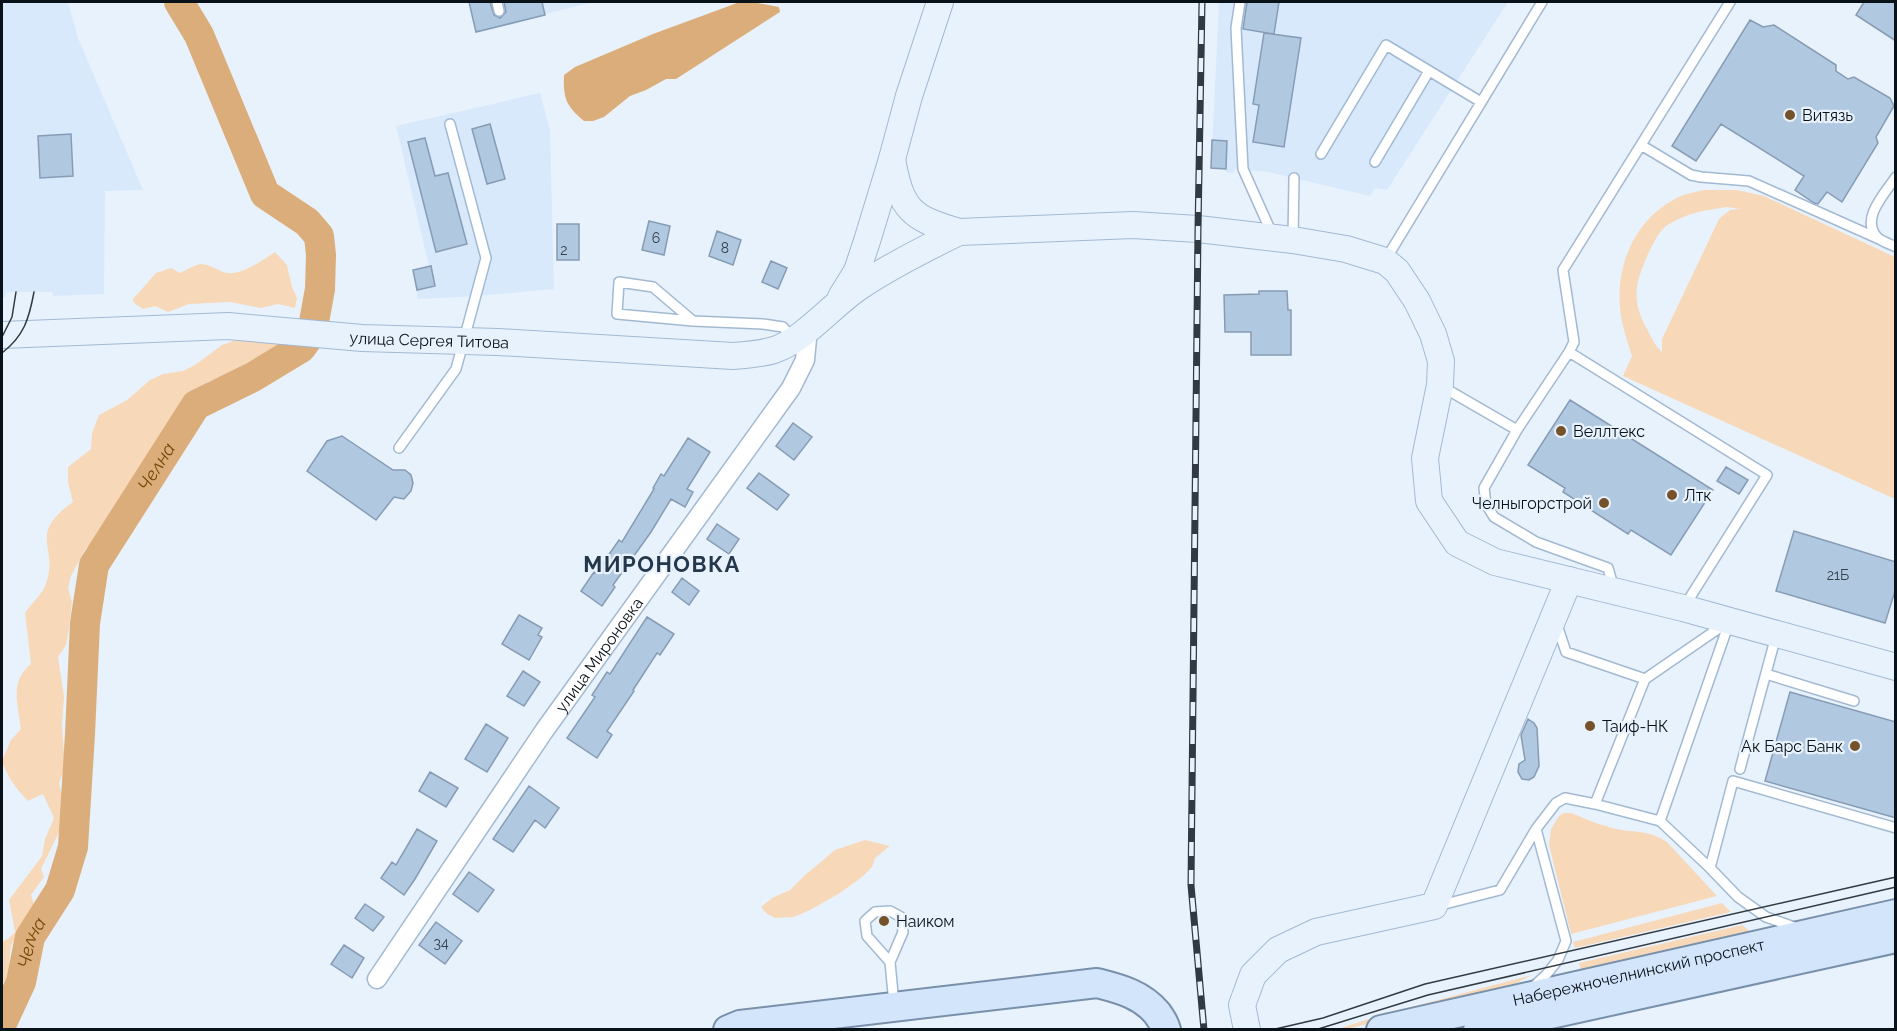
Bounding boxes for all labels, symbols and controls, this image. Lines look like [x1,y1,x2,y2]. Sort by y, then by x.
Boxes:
place label: Витязь [1802,106,1853,125]
marker: Витязь [1783,108,1797,122]
house number: 6 [652,230,660,246]
house number: 8 [721,240,729,256]
house number: 2 [560,242,568,258]
street label: улица Сергея Титова [349,328,510,353]
place label: Веллтекс [1573,422,1645,441]
marker: Веллтекс [1554,424,1568,438]
water label: Челна [133,439,179,495]
place label: Лтк [1684,486,1712,505]
marker: Лтк [1665,488,1679,502]
place label: Челныгорстрой [1472,494,1592,513]
marker: Челныгорстрой [1597,496,1611,510]
district label: МИРОНОВКА [583,551,741,577]
house number: 21Б [1827,567,1849,583]
street label: улица Мироновка [552,594,647,716]
place label: Таиф-НК [1602,717,1668,736]
marker: Таиф-НК [1583,719,1597,733]
place label: Ак Барс Банк [1741,737,1843,756]
marker: Ак Барс Банк [1848,739,1862,753]
place label: Наиком [896,912,955,931]
water label: Челна [13,913,50,970]
marker: Наиком [877,914,891,928]
house number: 34 [433,935,449,951]
street label: Набережночелнинский проспект [1511,935,1767,1010]

